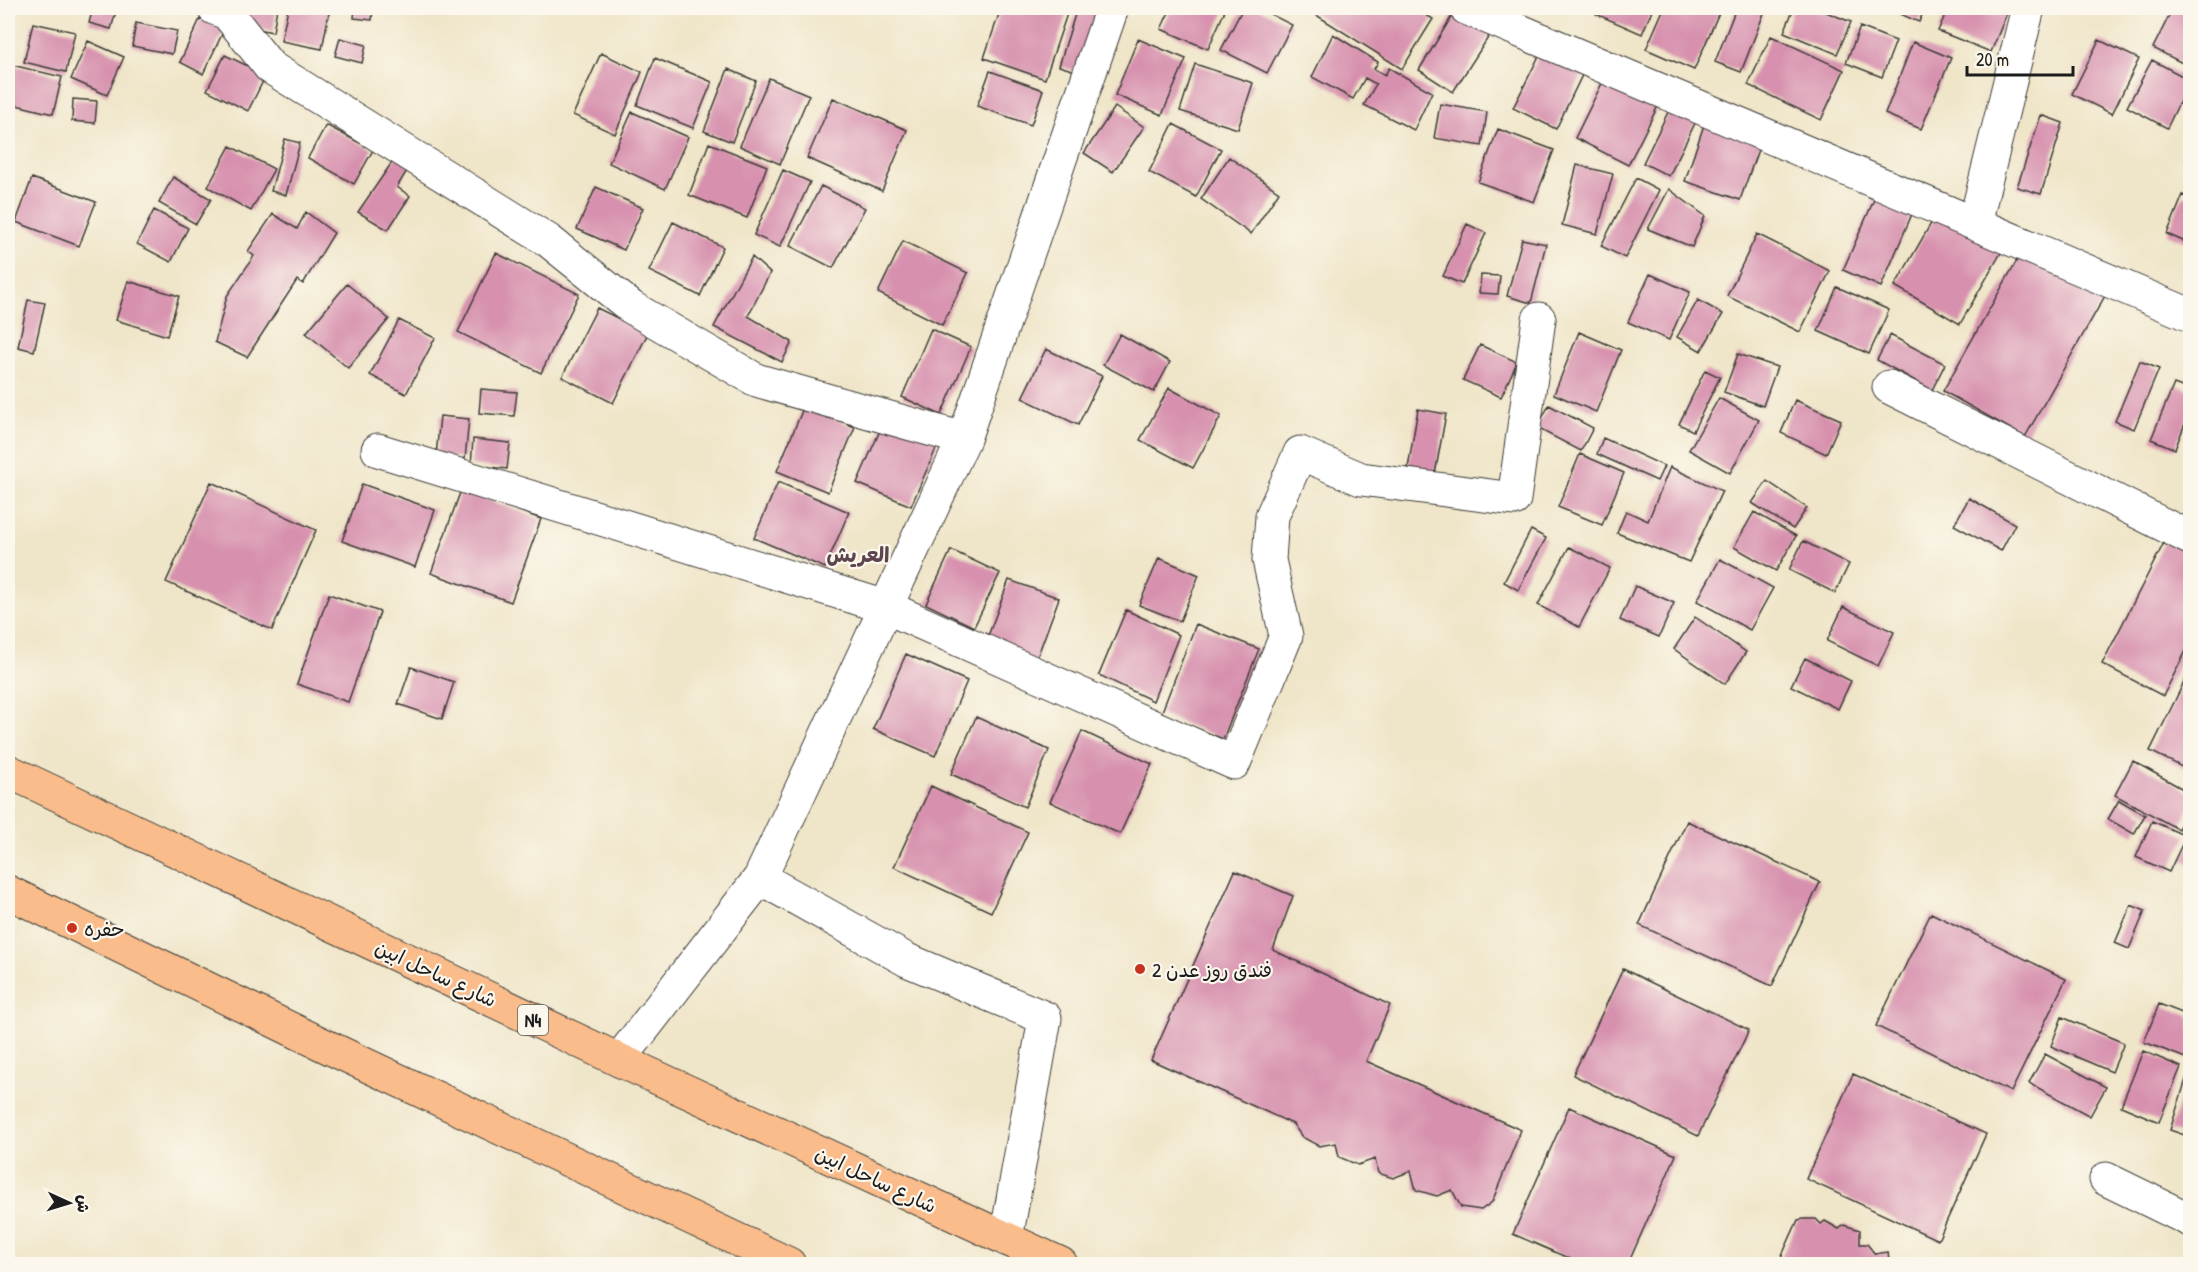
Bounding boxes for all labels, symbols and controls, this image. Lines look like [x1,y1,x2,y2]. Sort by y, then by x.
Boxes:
scale bar [1967,39,2074,77]
text: 20 m [1976,47,2009,72]
district label: العريش [827,540,889,569]
place label: حفره [84,915,125,942]
marker: حفره [65,921,79,935]
street label: شارع ساحل ابين [370,933,501,1014]
place label: فندق روز عدن 2 [1152,956,1272,983]
marker: فندق روز عدن 2 [1133,962,1147,976]
road number: N4 [518,1005,548,1035]
street label: شارع ساحل ابين [810,1139,941,1220]
north arrow [39,1173,99,1233]
text: ش [72,1194,96,1214]

